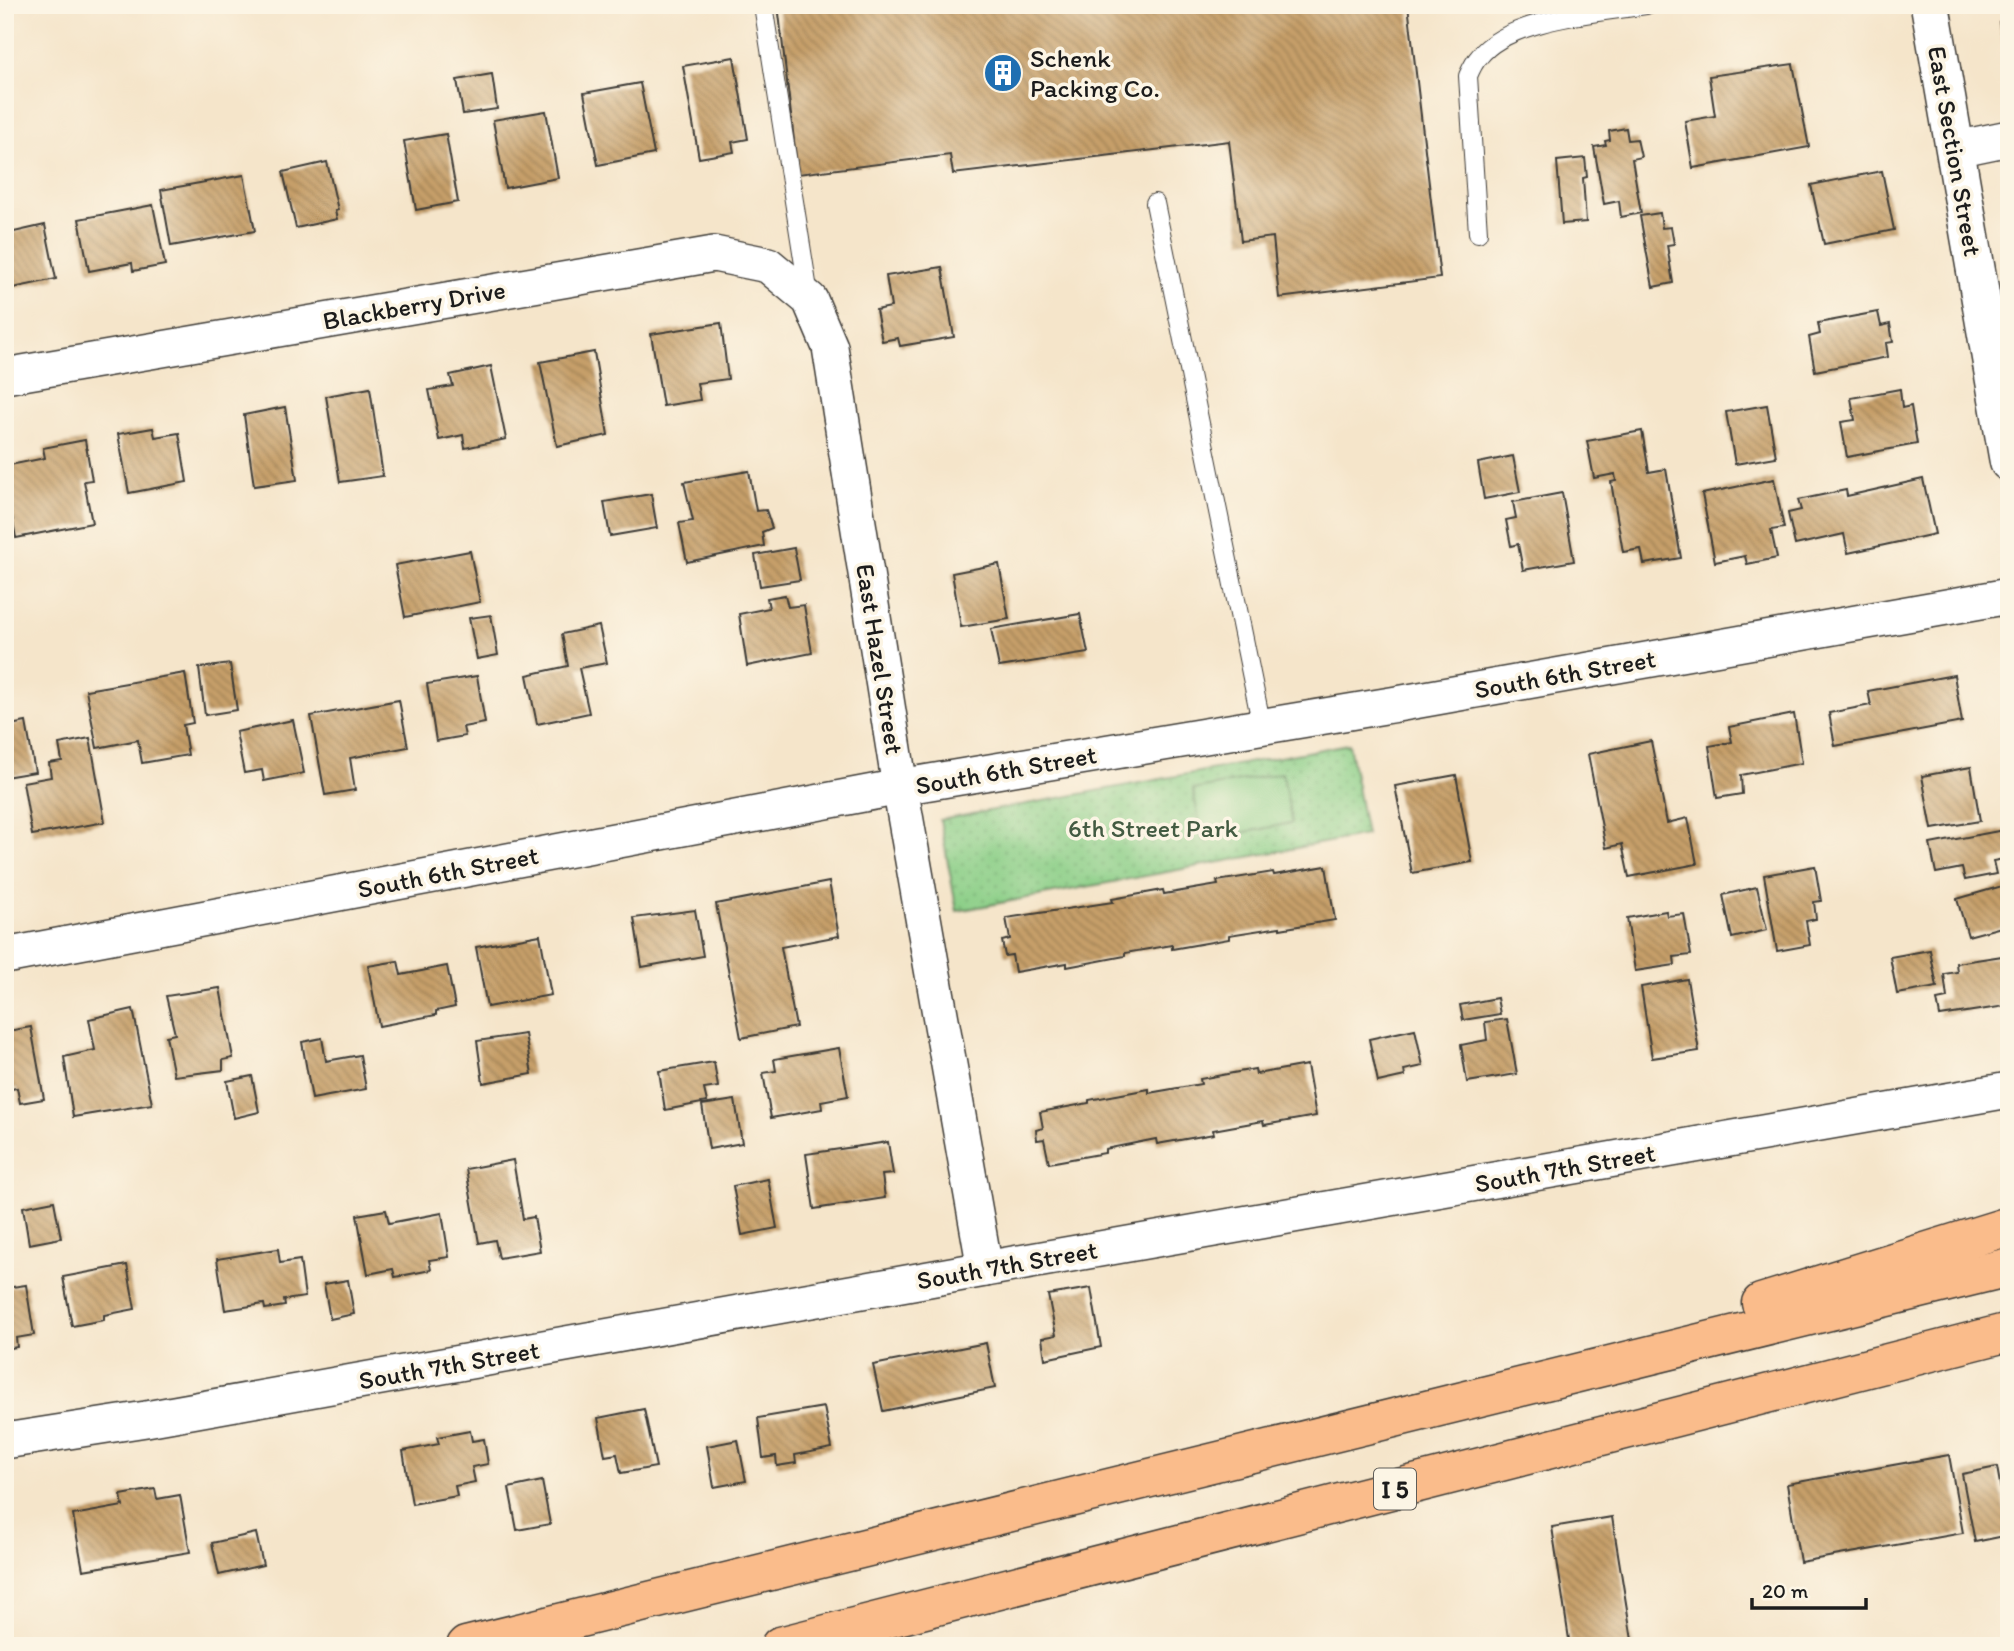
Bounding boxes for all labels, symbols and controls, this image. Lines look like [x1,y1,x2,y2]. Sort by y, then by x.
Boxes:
place label: Schenk Packing Co. [1030,42,1160,104]
street label: East Section Street [1921,43,1989,259]
building icon: Schenk Packing Co. [982,52,1024,94]
street label: Blackberry Drive [320,273,508,337]
street label: East Hazel Street [849,561,911,757]
street label: South 6th Street [1472,642,1658,706]
street label: South 6th Street [913,738,1099,802]
park label: 6th Street Park [1068,812,1238,844]
street label: South 6th Street [355,839,541,905]
street label: South 7th Street [1472,1136,1658,1200]
street label: South 7th Street [914,1233,1100,1297]
street label: South 7th Street [356,1333,542,1397]
road number: I 5 [1374,1469,1416,1510]
scale bar [1752,1567,1865,1611]
text: 20 m [1762,1578,1809,1603]

